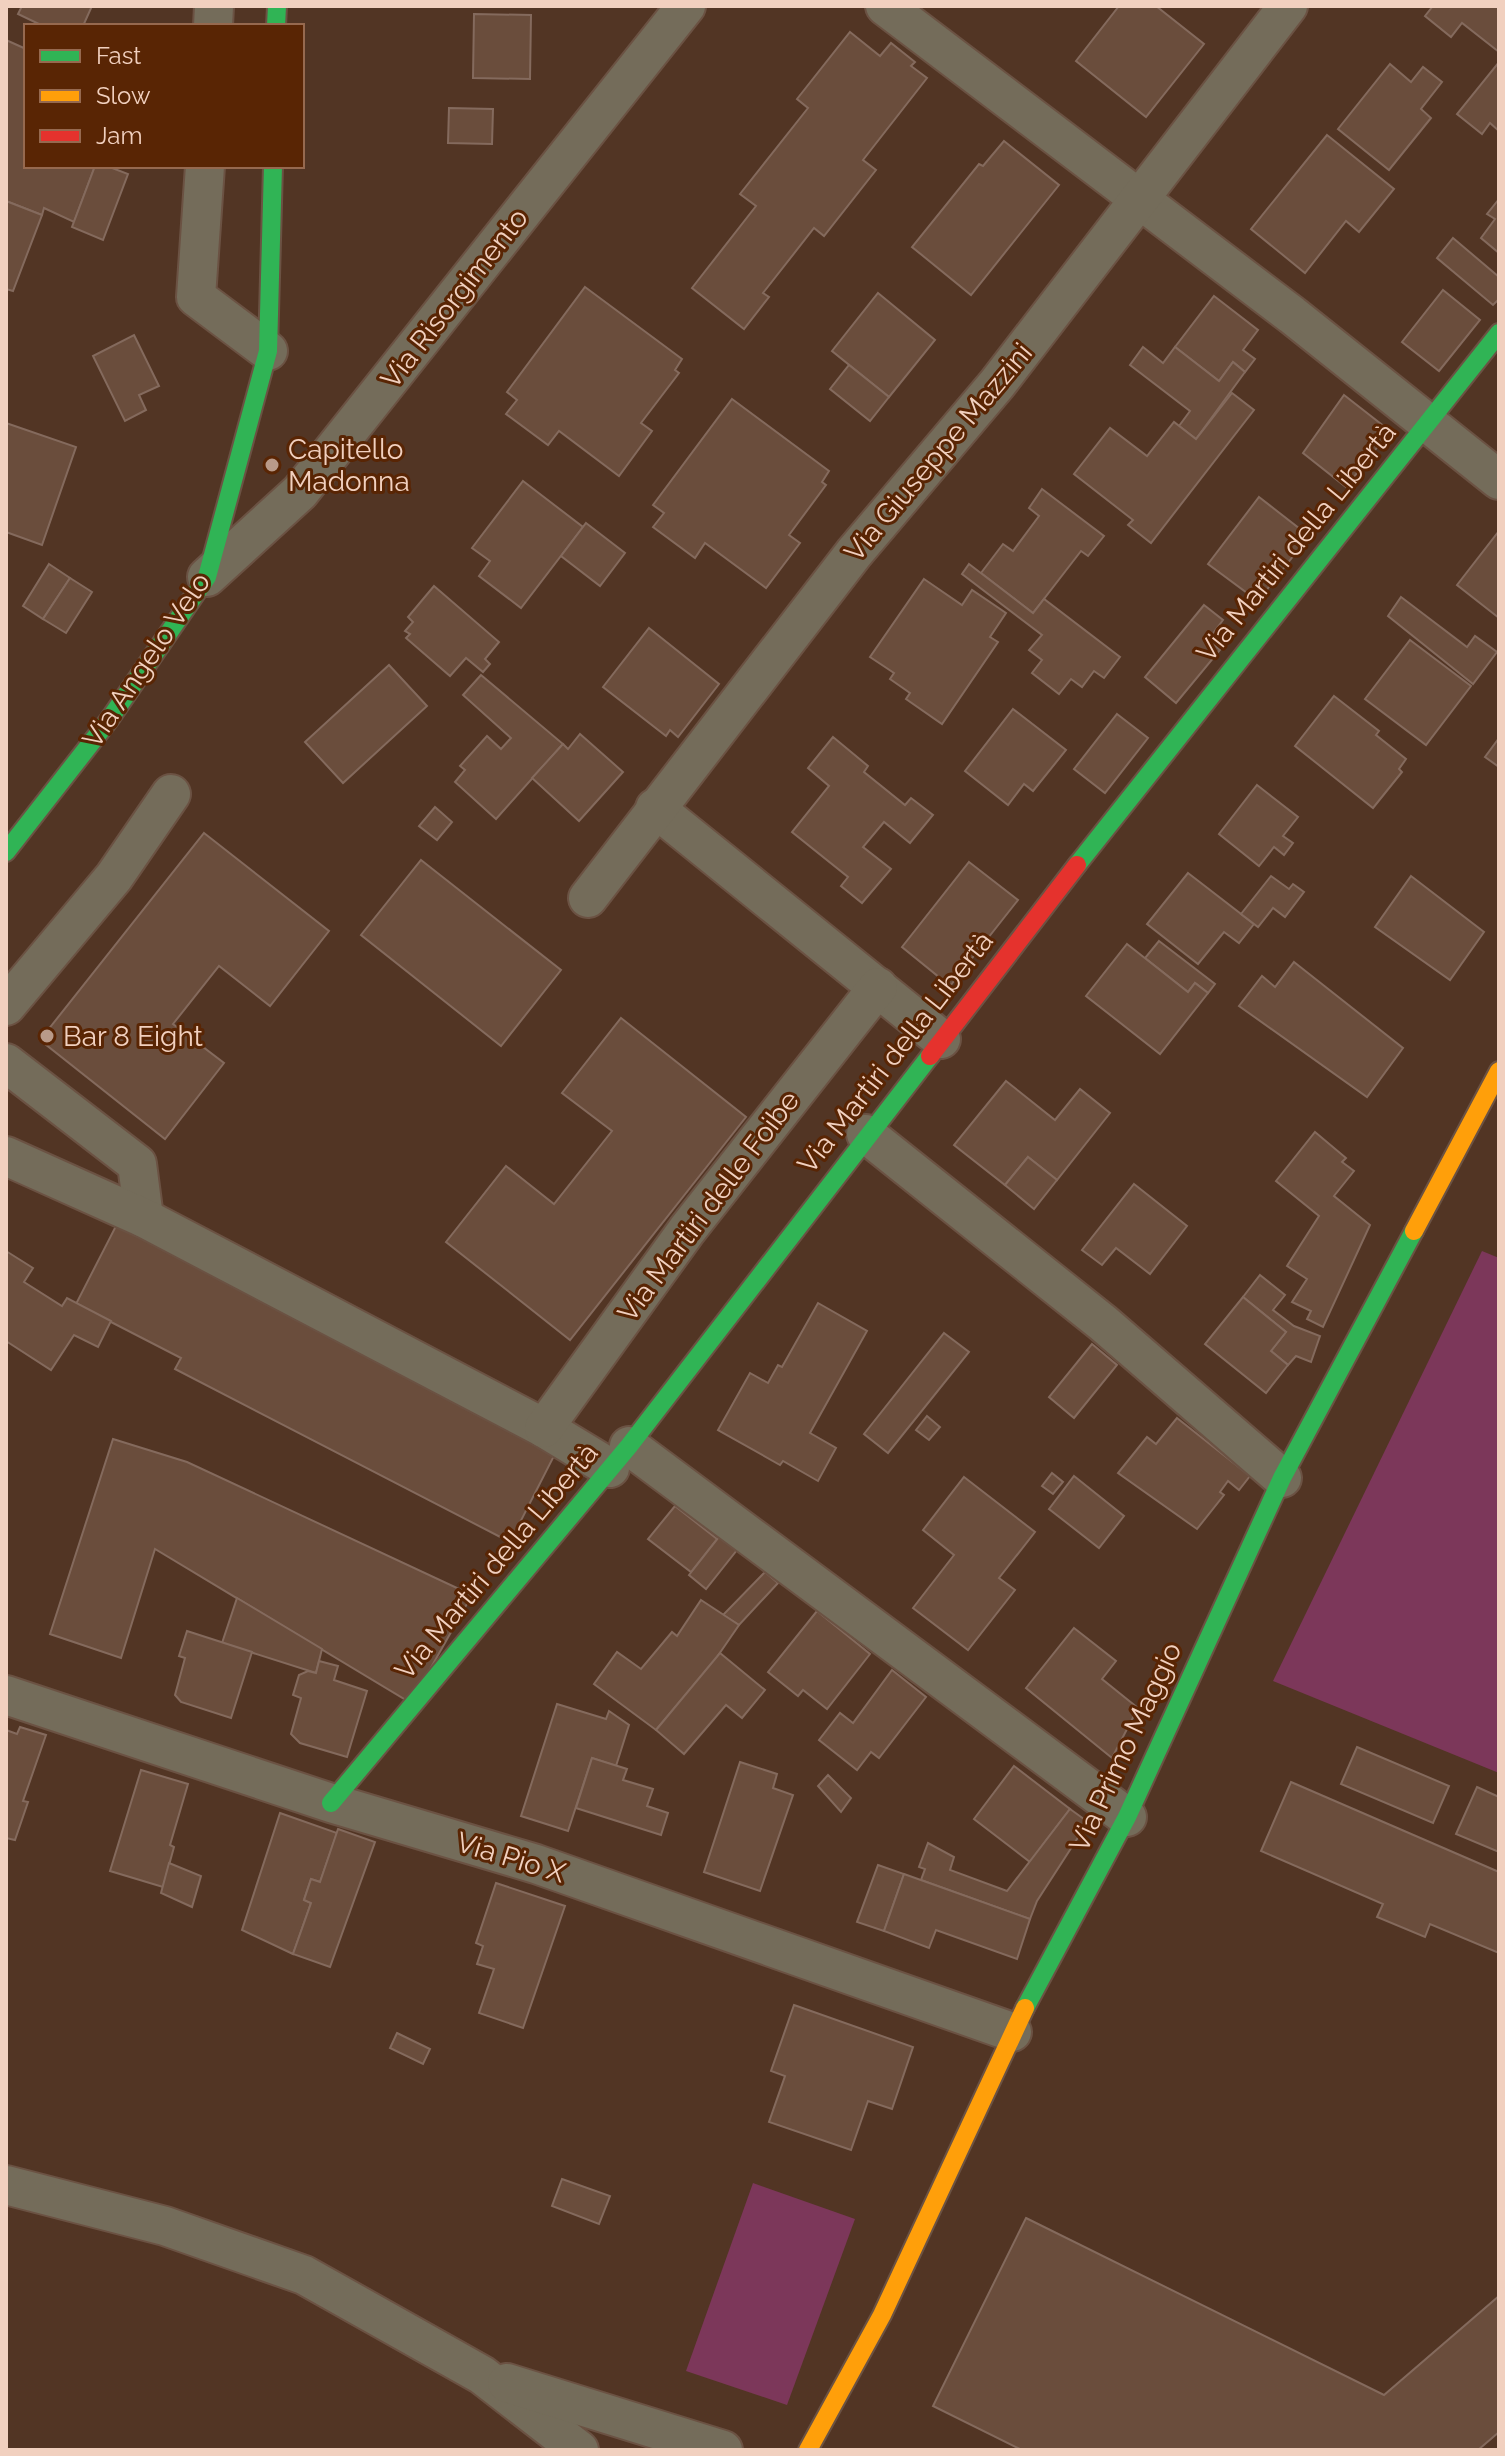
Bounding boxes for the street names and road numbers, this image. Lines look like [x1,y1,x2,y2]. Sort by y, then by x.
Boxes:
street label: Via Risorgimento [374,202,535,395]
street label: Via Giuseppe Mazzini [838,337,1039,568]
street label: Via Martiri della Libertà [1190,416,1403,668]
street label: Via Angelo Velo [76,567,217,754]
street label: Via Martiri della Libertà [791,925,1000,1180]
street label: Via Martiri delle Foibe [611,1084,806,1328]
street label: Via Martiri della Libertà [388,1437,605,1686]
street label: Via Primo Maggio [1062,1637,1188,1857]
street label: Via Pio X [452,1825,570,1890]

